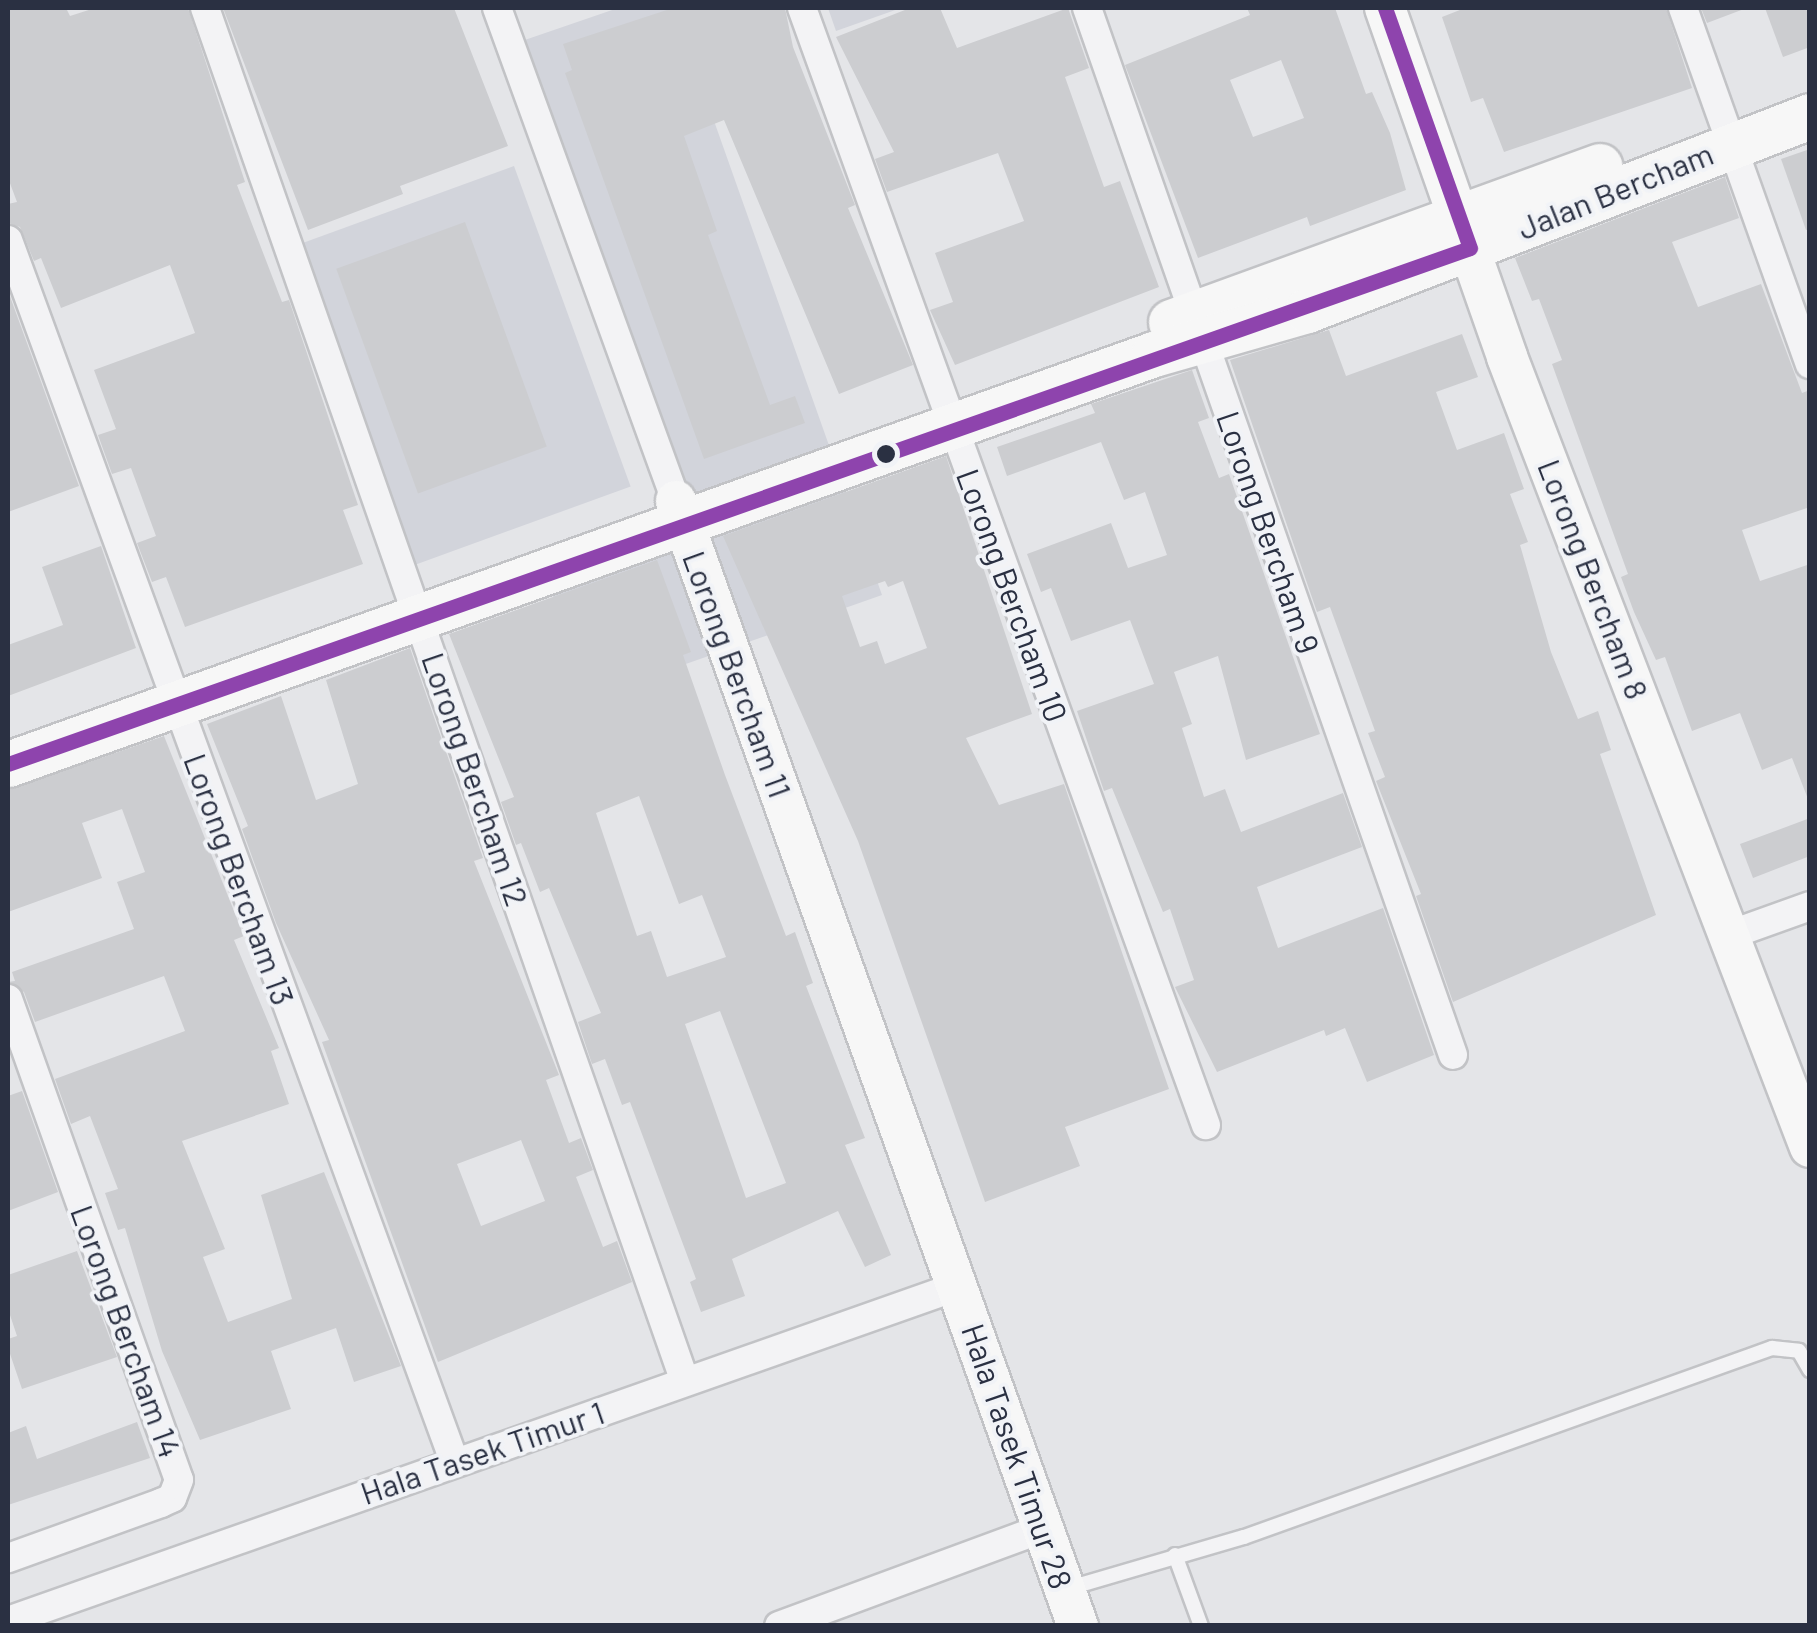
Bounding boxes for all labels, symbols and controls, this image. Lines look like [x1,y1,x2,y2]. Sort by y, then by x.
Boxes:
street label: Jalan Bercham [1512,133,1718,247]
street label: Lorong Bercham 9 [1210,406,1328,658]
unlabelled marker [876,444,896,464]
street label: Lorong Bercham 8 [1531,454,1657,704]
street label: Lorong Bercham 10 [949,463,1077,727]
street label: Lorong Bercham 11 [676,545,800,803]
street label: Lorong Bercham 12 [415,647,537,911]
street label: Lorong Bercham 13 [177,748,303,1010]
street label: Lorong Bercham 14 [63,1200,191,1462]
street label: Hala Tasek Timur 28 [955,1318,1081,1594]
street label: Hala Tasek Timur 1 [355,1392,609,1512]

